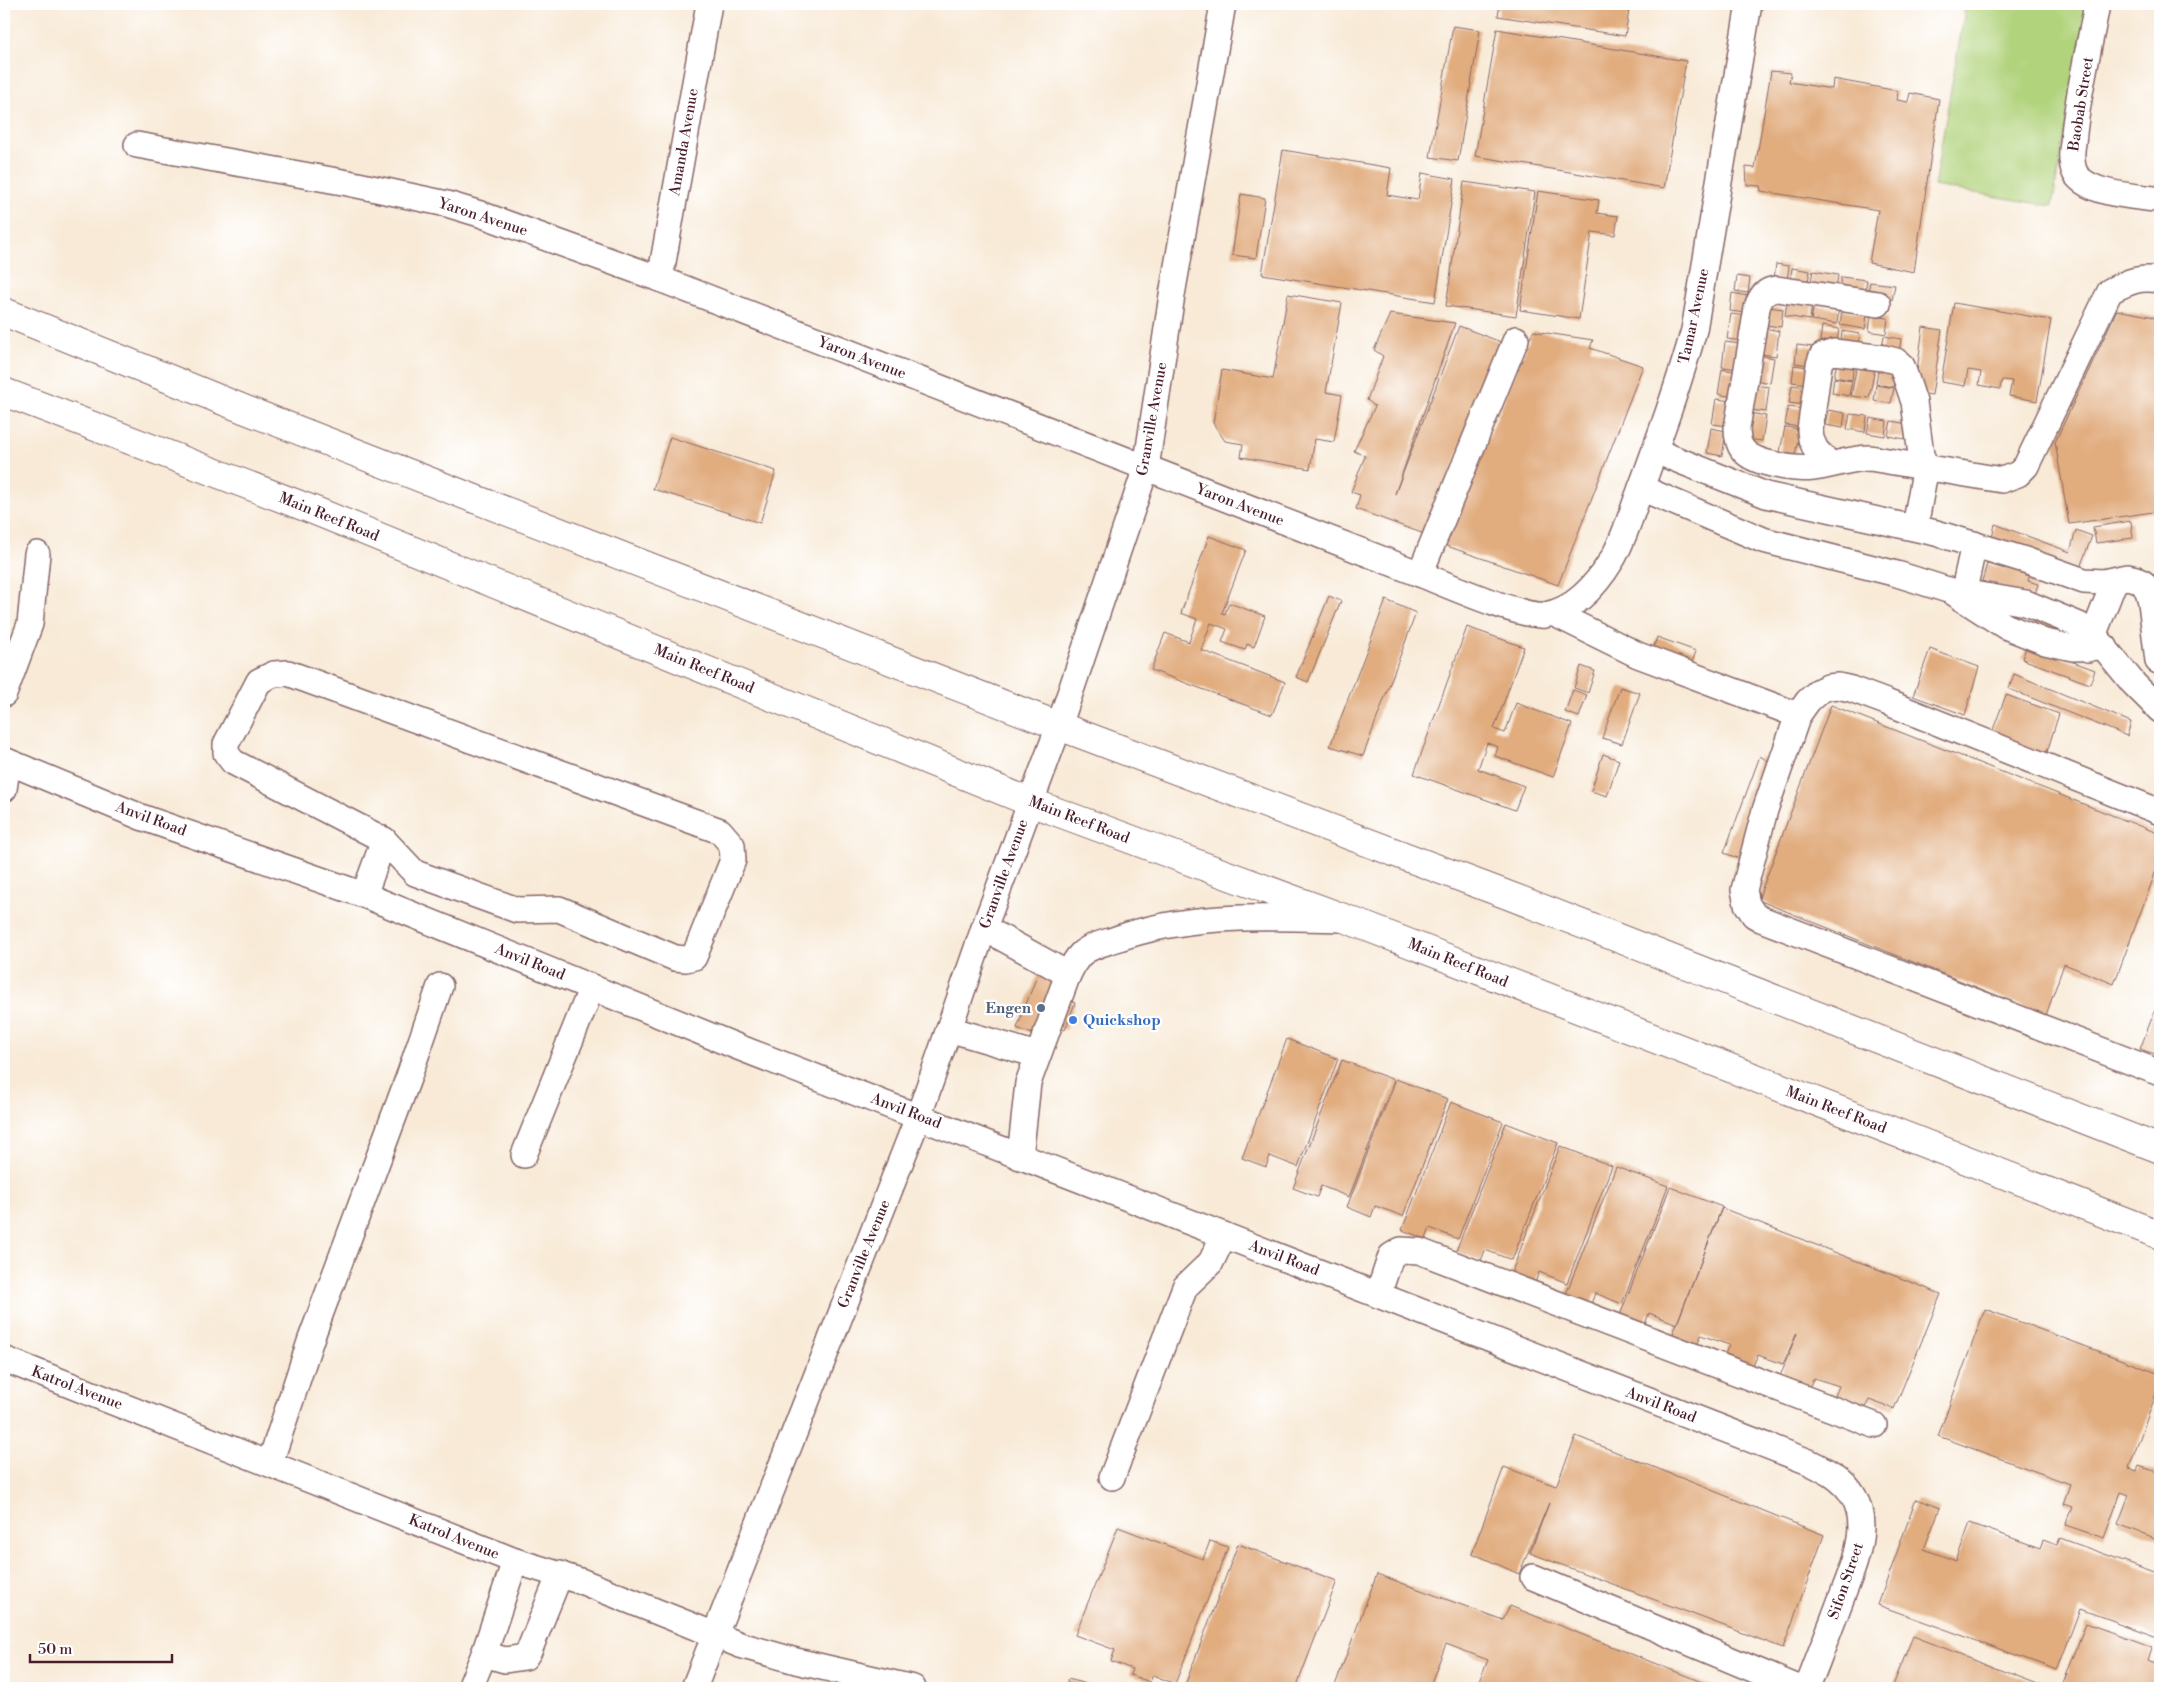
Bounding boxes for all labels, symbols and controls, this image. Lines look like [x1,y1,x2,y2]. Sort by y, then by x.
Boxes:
street label: Baobab Street [2064,55,2098,153]
street label: Amanda Avenue [665,87,703,198]
street label: Yaron Avenue [435,193,530,240]
street label: Tamar Avenue [1675,267,1713,365]
street label: Yaron Avenue [814,332,909,384]
street label: Granville Avenue [1133,361,1171,477]
street label: Yaron Avenue [1192,479,1287,531]
street label: Main Reef Road [276,488,382,546]
street label: Main Reef Road [651,640,757,698]
street label: Main Reef Road [1026,792,1133,848]
street label: Anvil Road [112,797,189,841]
street label: Granville Avenue [975,817,1033,931]
street label: Main Reef Road [1405,934,1511,992]
street label: Anvil Road [491,939,568,985]
place label: Engen [986,999,1032,1018]
marker: Engen [1035,1002,1047,1014]
place label: Quickshop [1083,1011,1161,1030]
marker: Quickshop [1067,1014,1079,1026]
street label: Main Reef Road [1783,1082,1890,1138]
street label: Anvil Road [867,1089,944,1133]
street label: Granville Avenue [834,1197,894,1311]
street label: Anvil Road [1245,1236,1322,1280]
street label: Katrol Avenue [29,1362,125,1414]
street label: Anvil Road [1622,1383,1699,1427]
street label: Katrol Avenue [406,1510,502,1564]
street label: Sifon Street [1824,1539,1868,1622]
scale bar [30,1632,172,1664]
text: 50 m [38,1640,72,1659]

